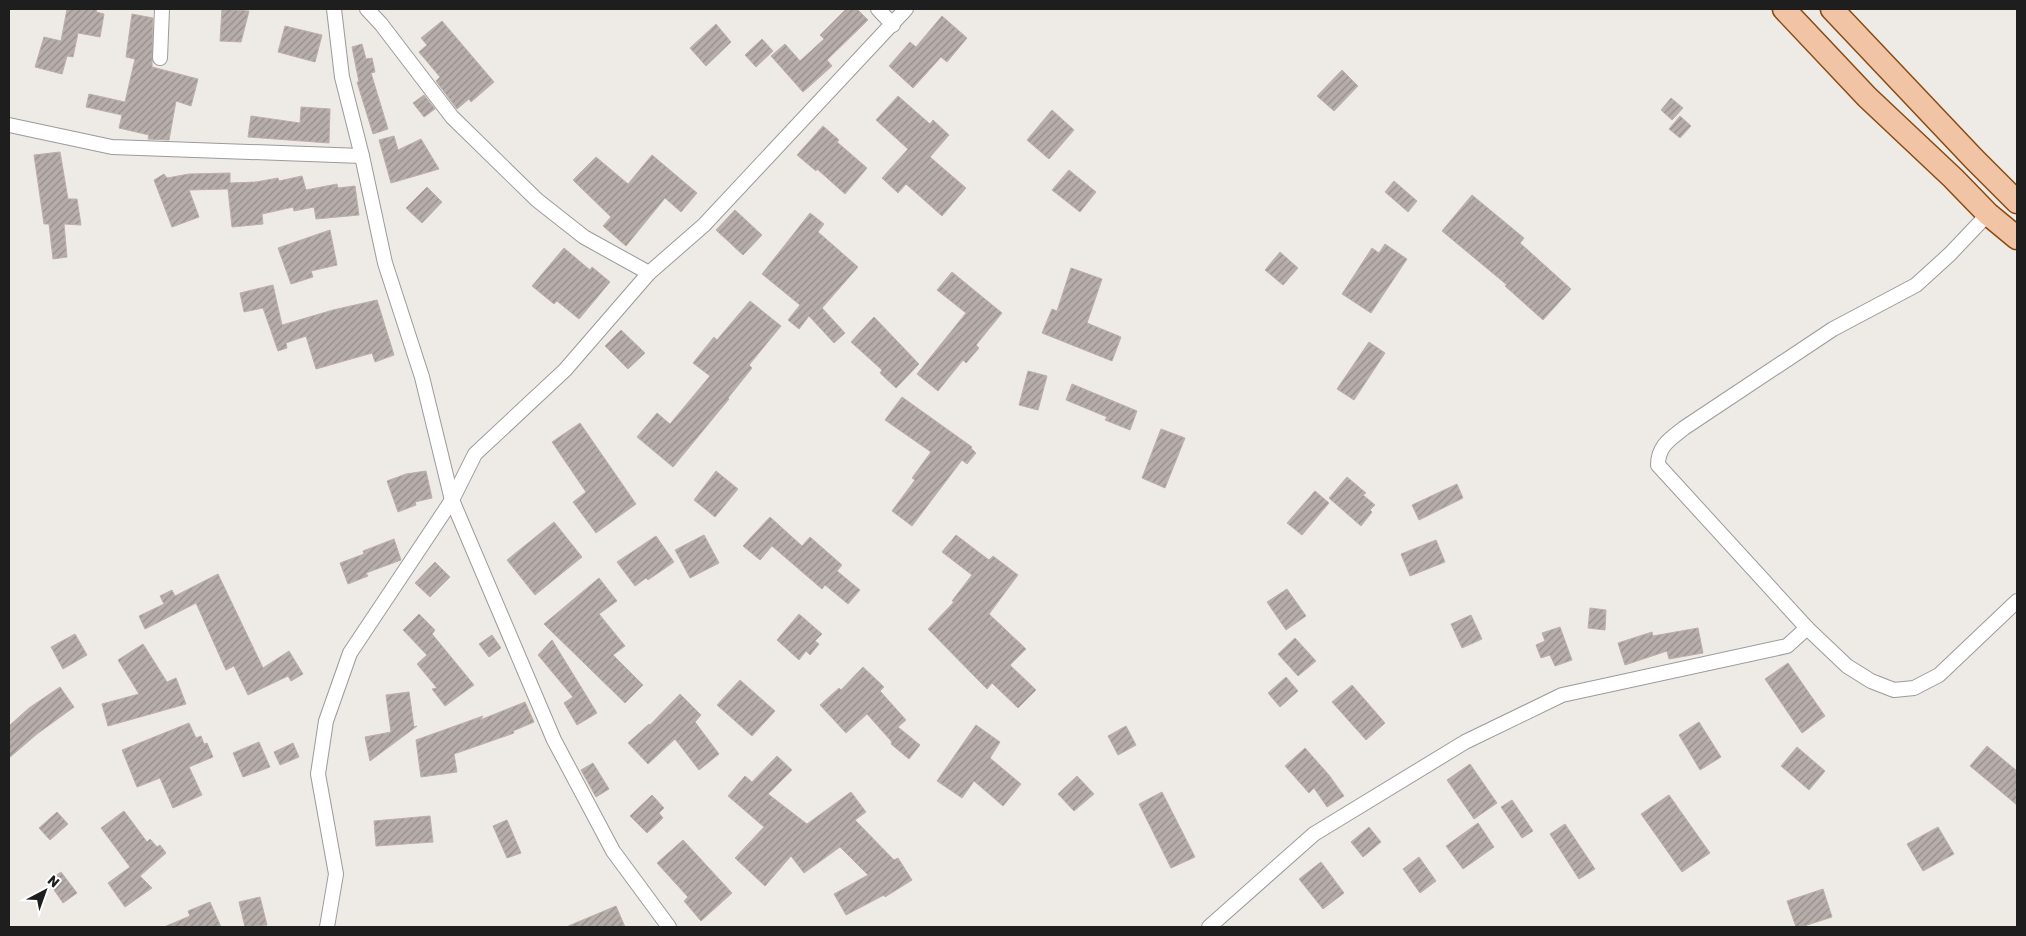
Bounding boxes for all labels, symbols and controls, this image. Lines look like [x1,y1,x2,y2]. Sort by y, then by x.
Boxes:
north arrow [20,866,70,916]
text: N [44,872,63,891]

